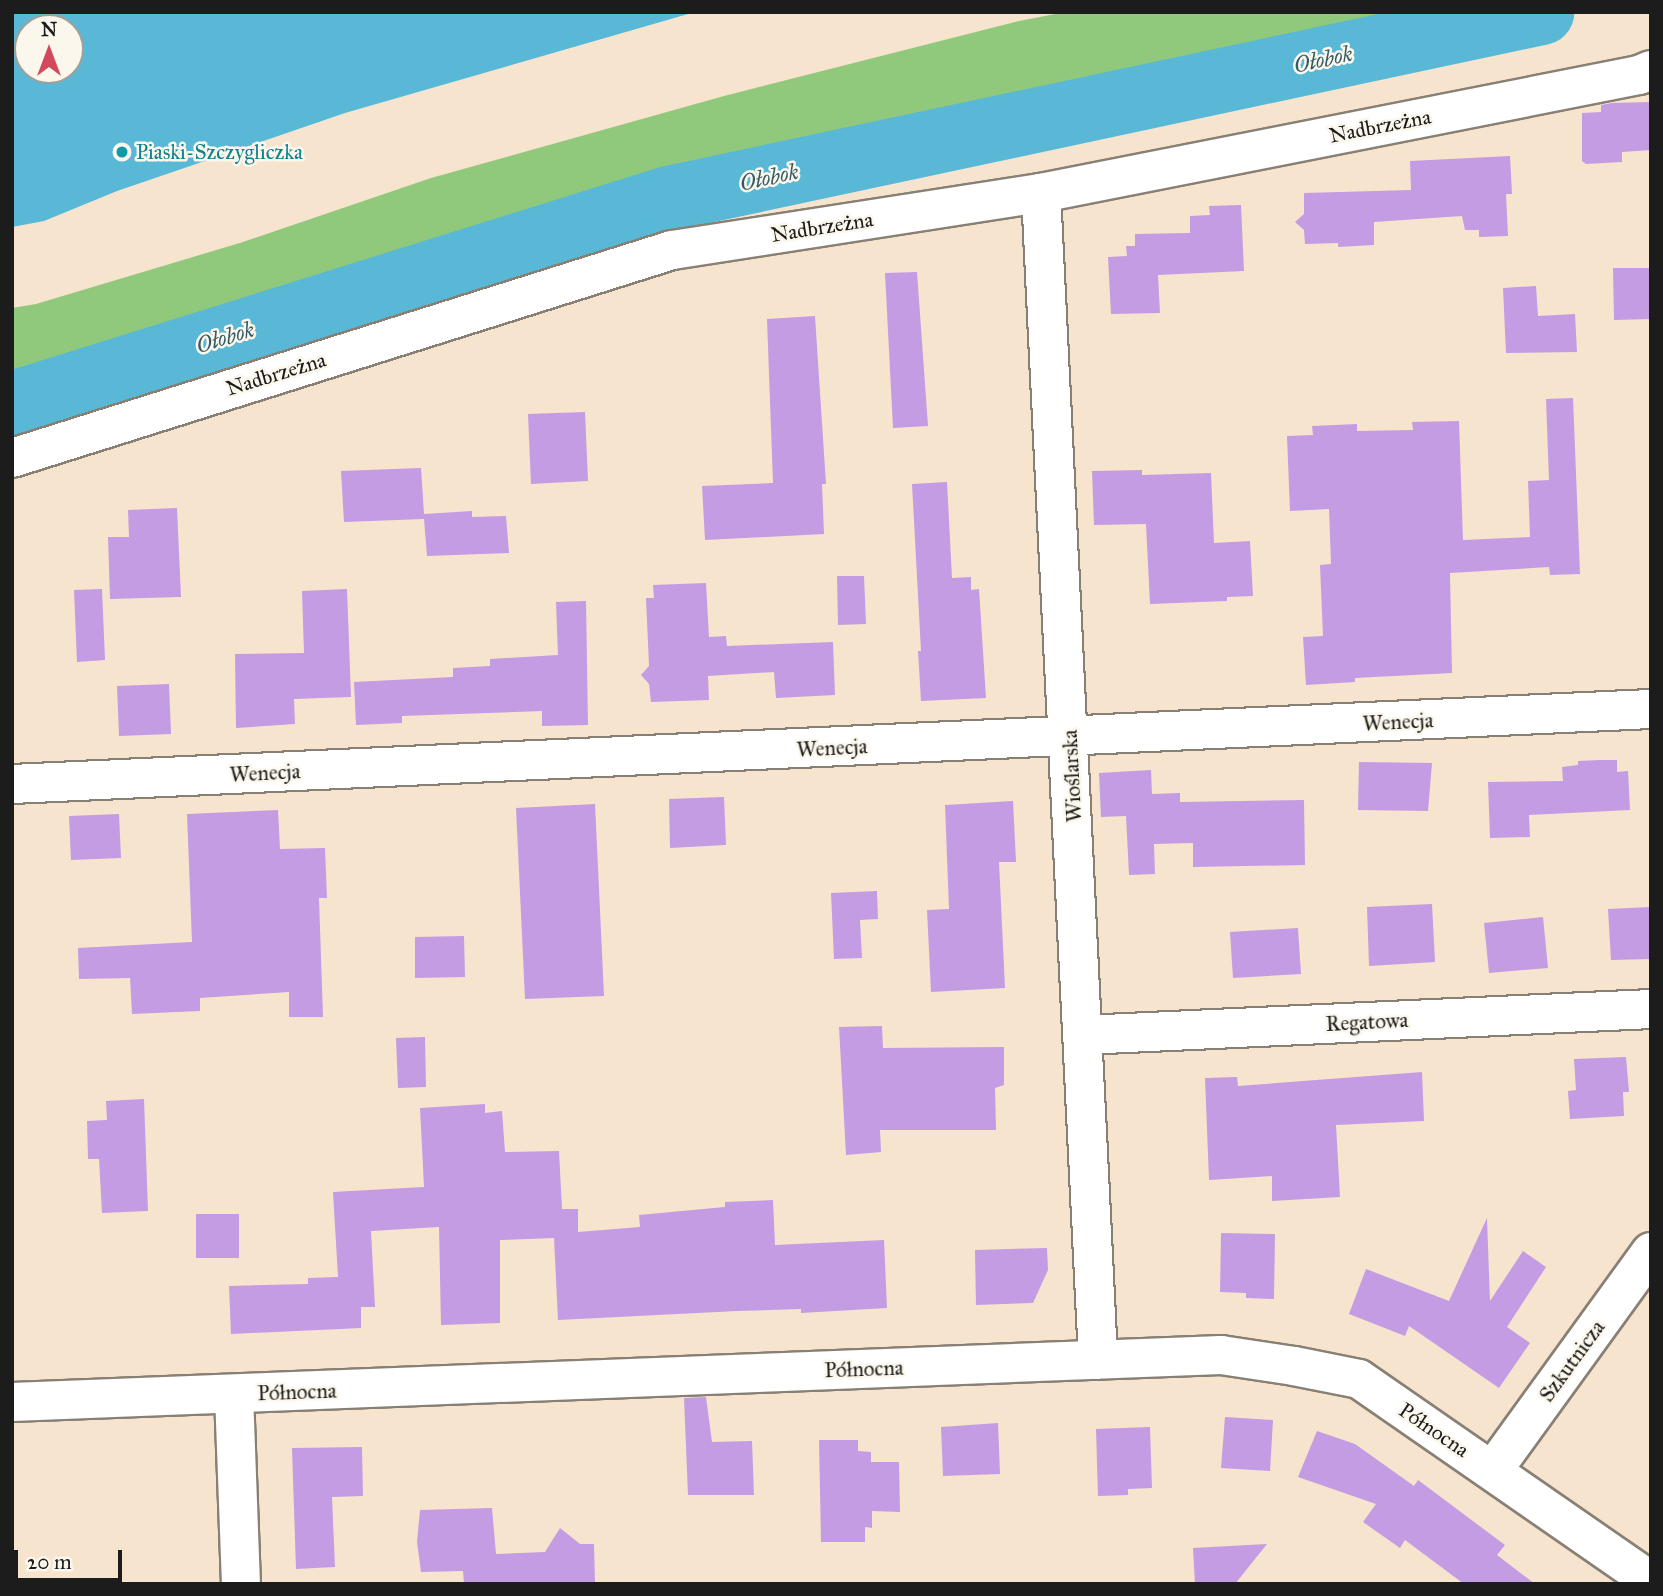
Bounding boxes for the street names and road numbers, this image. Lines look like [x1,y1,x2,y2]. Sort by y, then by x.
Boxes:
street label: Nadbrzeżna [1327,104,1433,148]
street label: Nadbrzeżna [769,206,875,248]
street label: Nadbrzeżna [223,347,329,401]
street label: Wenecja [1362,708,1434,736]
street label: Wioślarska [1057,729,1087,823]
street label: Wenecja [796,734,868,762]
street label: Wenecja [229,759,301,787]
street label: Regatowa [1325,1007,1409,1037]
street label: Szkutnicza [1534,1315,1610,1407]
street label: Północna [824,1355,904,1383]
street label: Północna [257,1378,337,1406]
street label: Północna [1394,1397,1474,1463]

